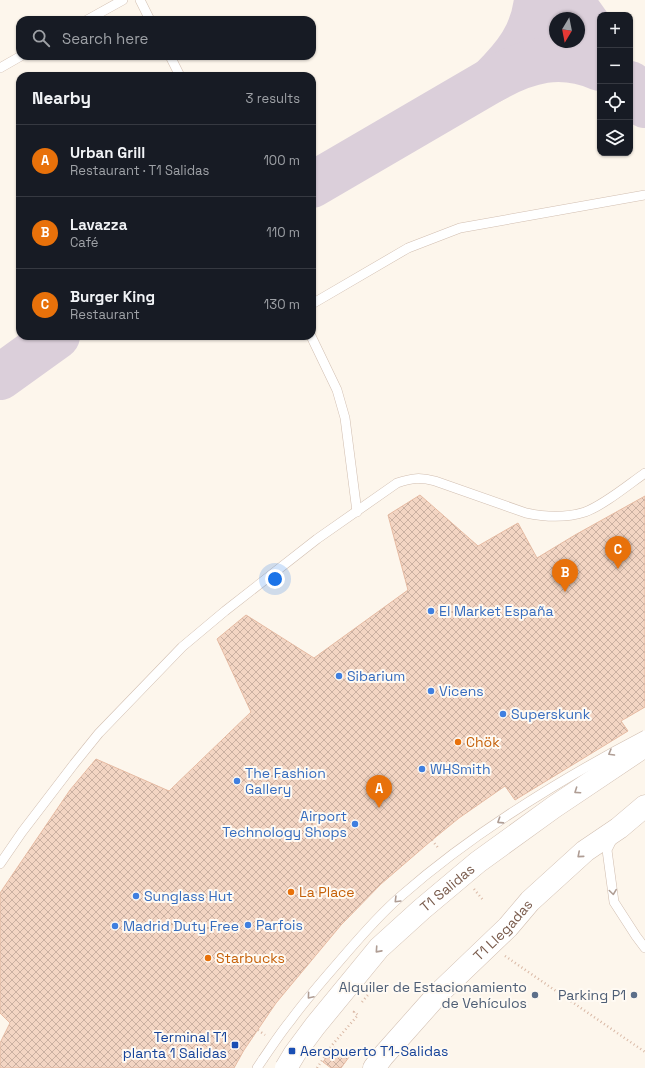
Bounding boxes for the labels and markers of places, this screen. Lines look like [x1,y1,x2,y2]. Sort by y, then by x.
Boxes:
pin: C [605,536,631,569]
pin: B [552,559,578,592]
place label: El Market España [439,602,554,620]
marker: El Market España [426,606,436,616]
place label: Sibarium [347,667,405,685]
marker: Sibarium [334,671,344,681]
place label: Vicens [439,682,484,700]
marker: Vicens [426,686,436,696]
place label: Superskunk [511,705,591,723]
marker: Superskunk [498,709,508,719]
place label: Chök [466,733,500,751]
marker: Chök [453,737,463,747]
place label: WHSmith [430,760,491,778]
place label: The Fashion Gallery [245,764,326,798]
marker: WHSmith [417,764,427,774]
pin: A [366,775,392,808]
marker: The Fashion Gallery [232,776,242,786]
place label: Airport Technology Shops [222,807,347,841]
marker: Airport Technology Shops [350,819,360,829]
place label: La Place [299,883,355,901]
place label: Sunglass Hut [144,887,233,905]
marker: La Place [286,887,296,897]
marker: Sunglass Hut [131,891,141,901]
place label: Parfois [256,916,303,934]
place label: Madrid Duty Free [123,917,239,935]
marker: Parfois [243,920,253,930]
marker: Madrid Duty Free [110,921,120,931]
place label: Starbucks [216,949,285,967]
marker: Starbucks [203,953,213,963]
place label: Alquiler de Estacionamiento de Vehículos [339,978,527,1012]
place label: Parking P1 [558,986,626,1004]
marker: Alquiler de Estacionamiento de Vehículos [530,990,540,1000]
marker: Parking P1 [629,990,639,1000]
place label: Terminal T1 planta 1 Salidas [123,1028,227,1062]
marker: Terminal T1 planta 1 Salidas [230,1040,240,1050]
place label: Aeropuerto T1-Salidas [300,1042,448,1060]
marker: Aeropuerto T1-Salidas [287,1046,297,1056]

